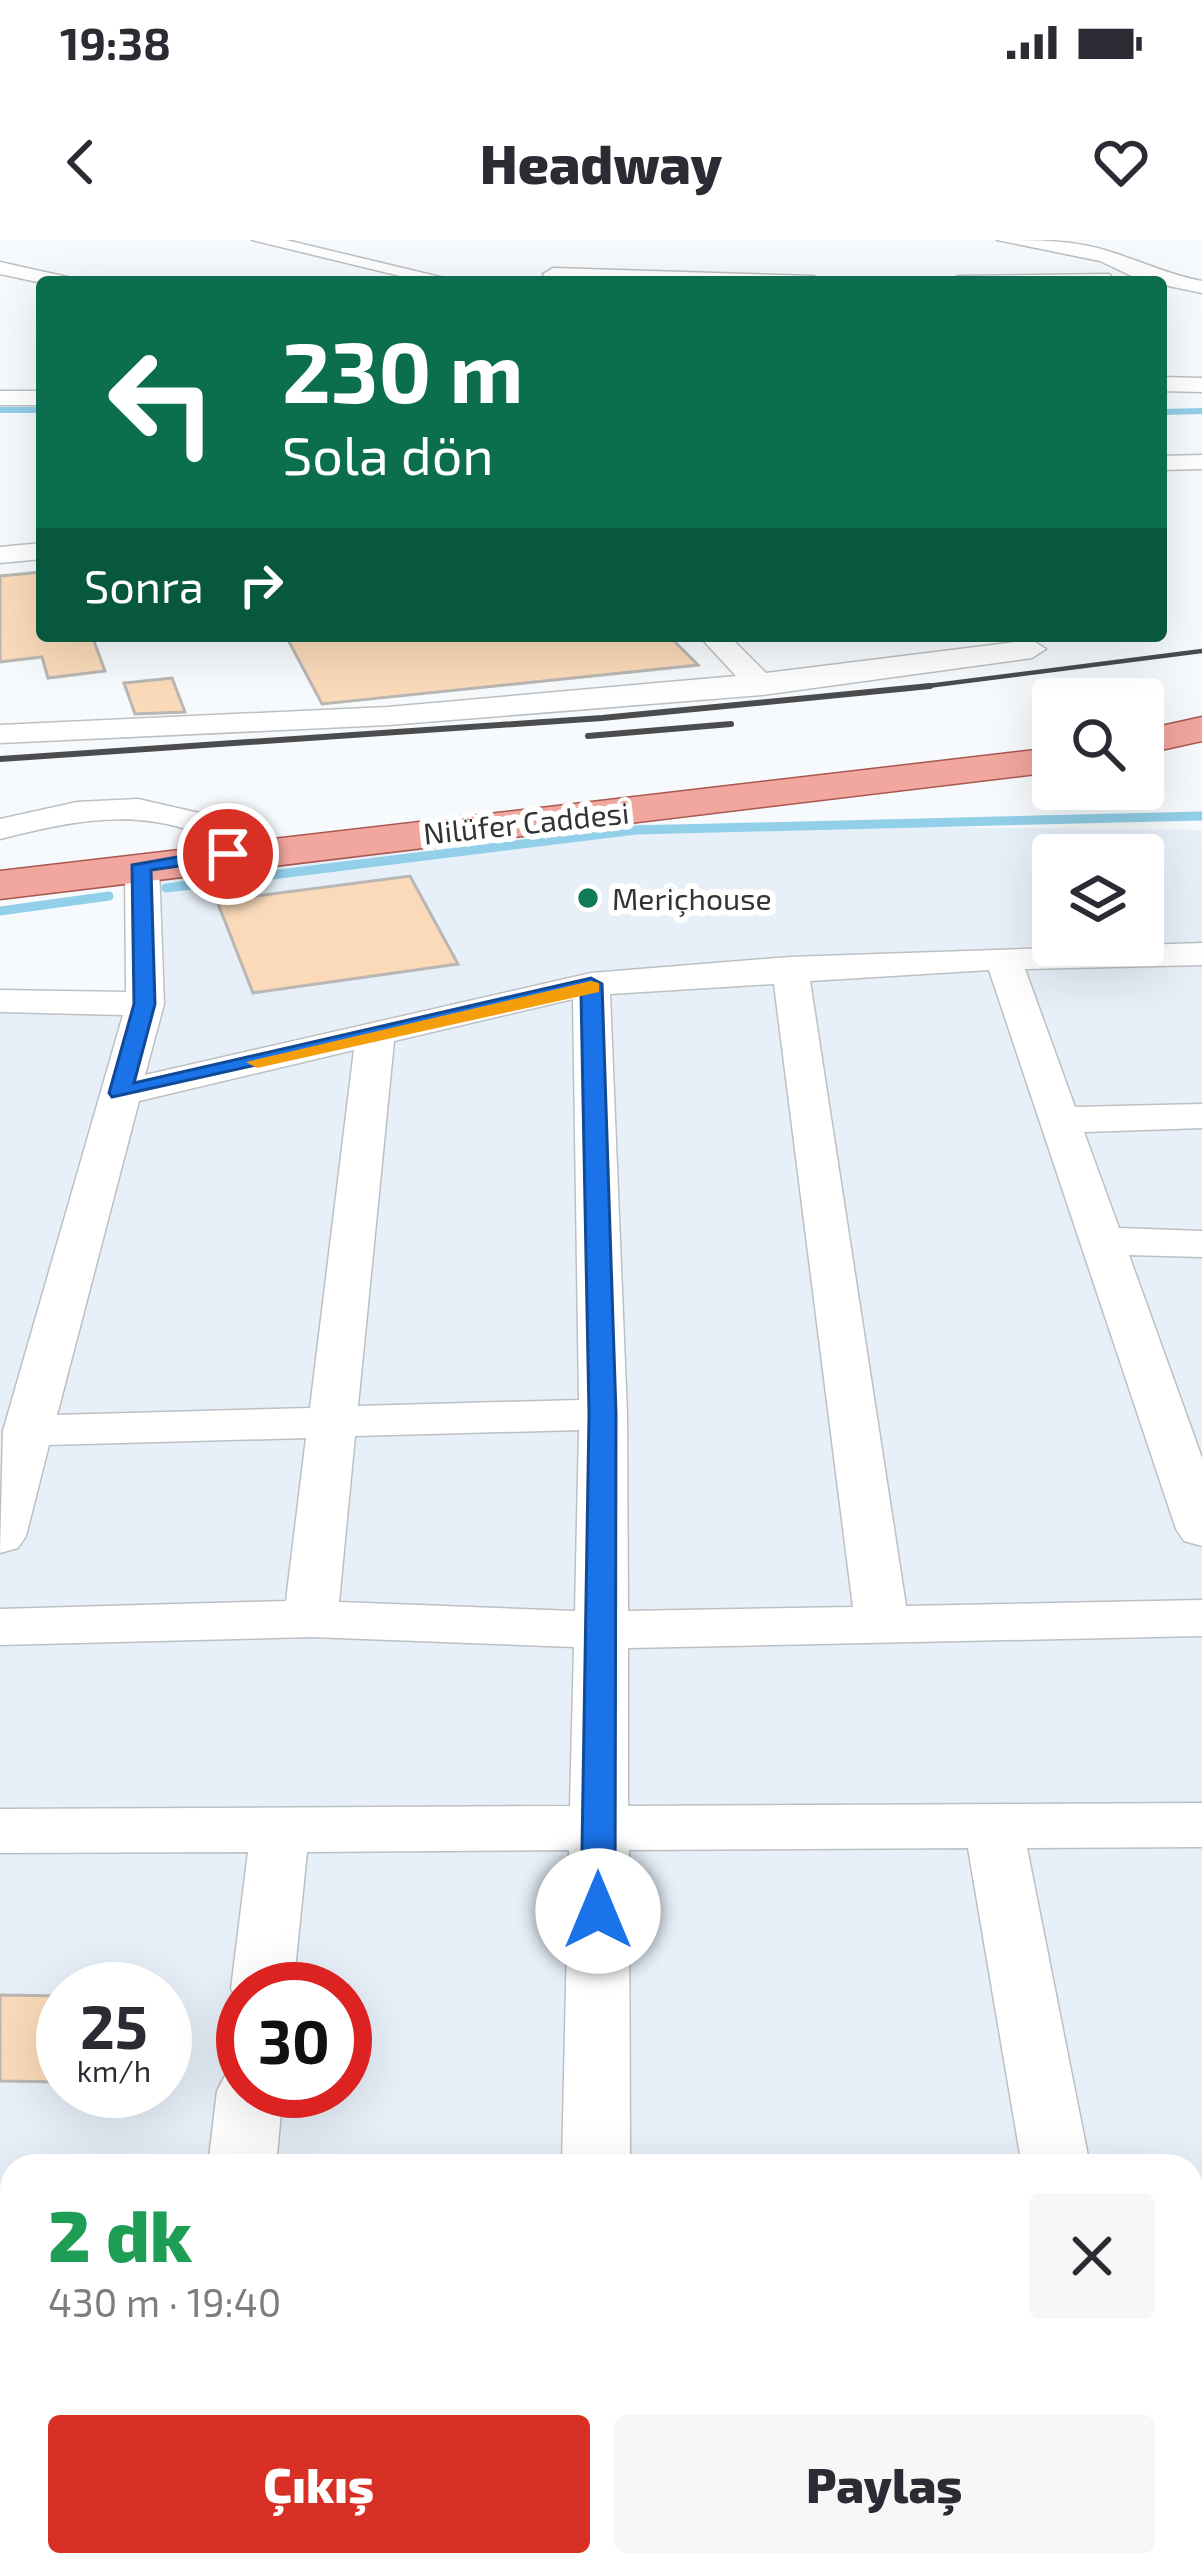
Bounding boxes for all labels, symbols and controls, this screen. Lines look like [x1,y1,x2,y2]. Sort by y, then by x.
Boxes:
text: 19:38 [60,15,171,69]
icon: back [48,129,114,195]
icon: heart [1088,129,1154,195]
text: Headway [480,130,722,195]
text: 230 m [282,319,524,420]
icon: left [84,324,240,480]
text: Sola dön [282,421,494,486]
icon: right [228,552,294,618]
text: Sonra [84,558,204,612]
map controls [1032,678,1164,966]
button: search [1032,678,1164,810]
street label: Nilüfer Caddesi [421,793,631,851]
pin [177,803,279,905]
icon: arrive [195,821,261,887]
button: layers [1032,834,1164,966]
place label: Meriçhouse [612,880,772,917]
marker: Meriçhouse [575,885,601,911]
position arrow [535,1848,661,1974]
speed limit sign: 30 [216,1962,372,2118]
text: 25 [80,1989,148,2061]
text: km/h [77,2052,151,2088]
text: 2 dk [48,2190,192,2276]
button: close [1029,2193,1155,2319]
text: 430 m · 19:40 [48,2278,281,2325]
button: Çıkış [48,2415,590,2553]
button: Paylaş [614,2415,1155,2553]

